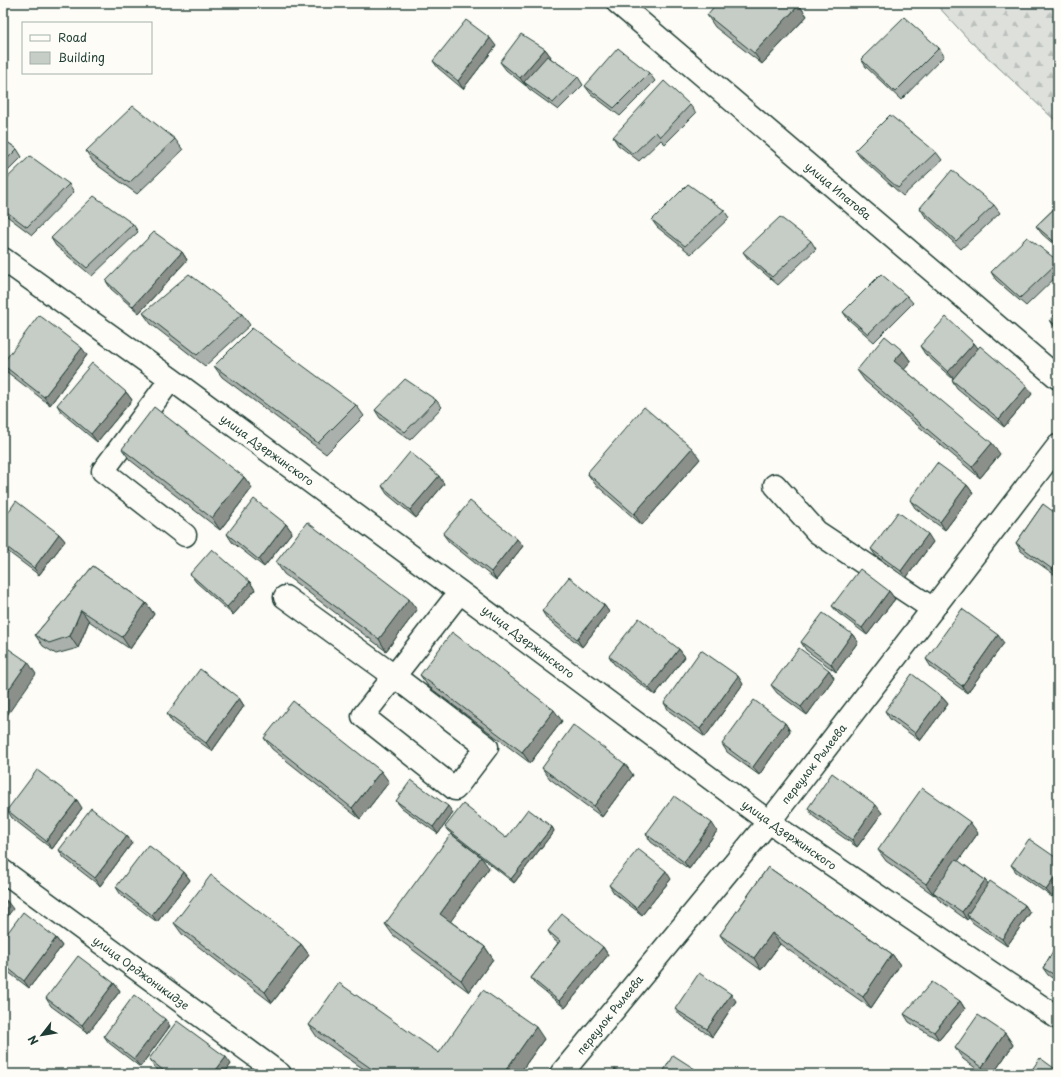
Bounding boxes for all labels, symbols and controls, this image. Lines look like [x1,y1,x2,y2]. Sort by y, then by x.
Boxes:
legend [22,22,152,74]
text: Road [58,28,87,46]
text: Building [58,48,105,66]
street label: улица Ипатова [802,158,875,224]
street label: улица Дзержинского [217,410,318,490]
street label: улица Дзержинского [478,601,578,682]
street label: переулок Рылеева [777,720,851,808]
street label: улица Дзержинского [738,795,840,874]
street label: улица Орджоникидзе [89,932,193,1014]
street label: переулок Рылеева [572,971,647,1058]
north arrow [22,1015,62,1055]
text: N [23,1032,43,1049]

